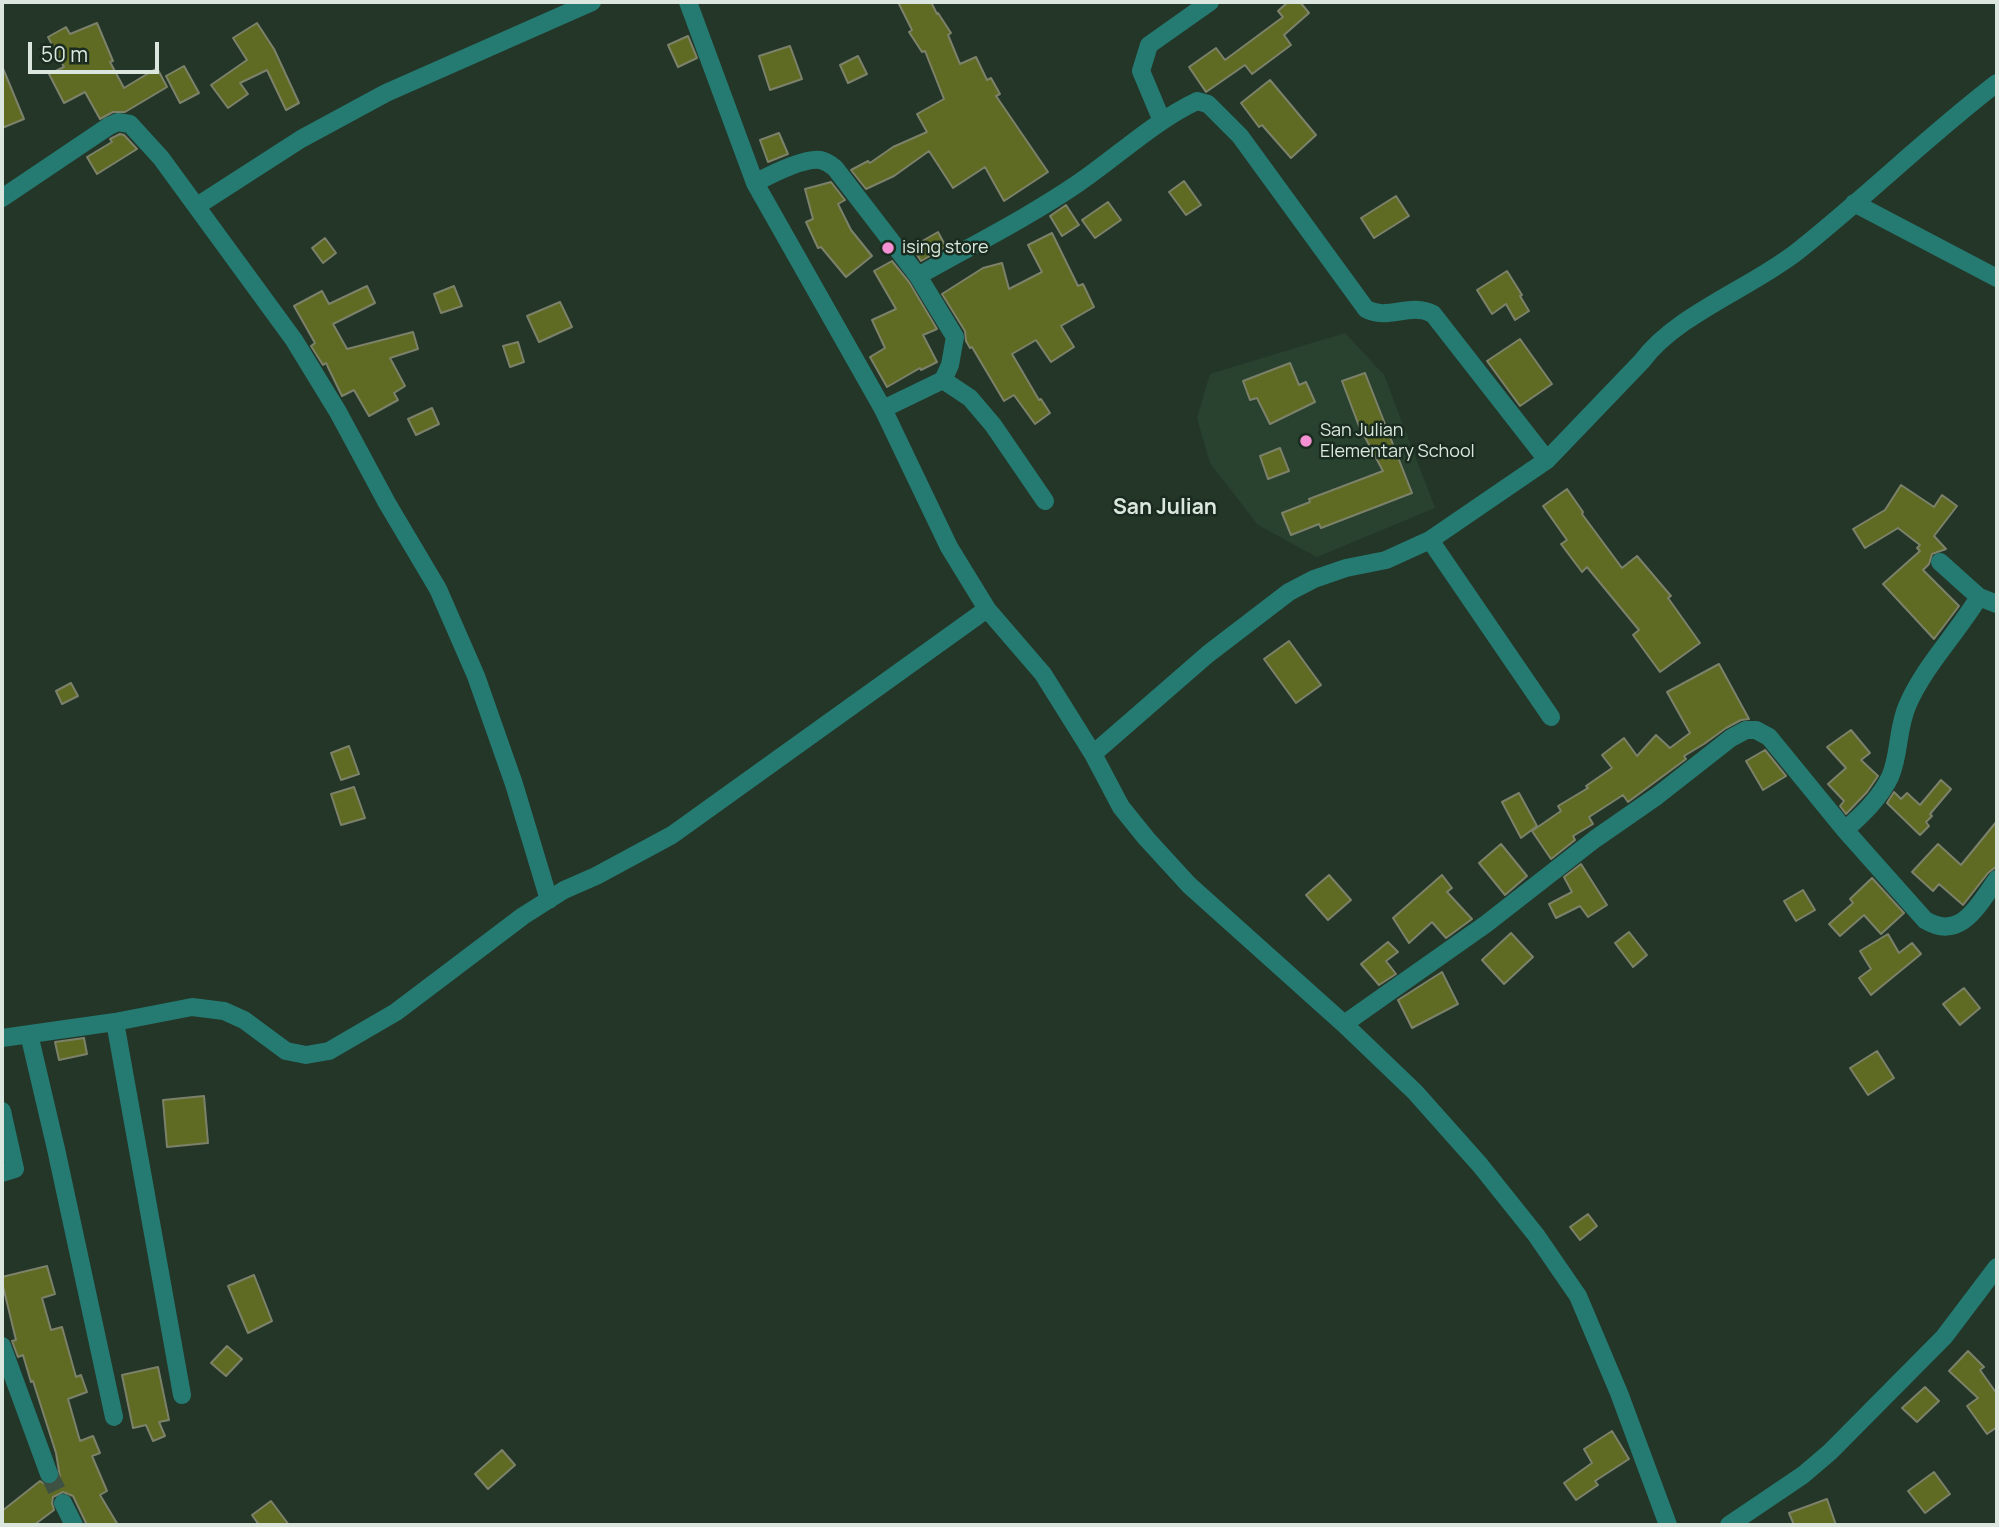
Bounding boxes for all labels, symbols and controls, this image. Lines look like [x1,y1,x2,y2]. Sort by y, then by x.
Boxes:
scale bar [32,28,163,72]
text: 50 m [41,40,88,68]
place label: ising store [902,237,989,259]
marker: ising store [880,240,896,256]
place label: San Julian Elementary School [1320,420,1475,462]
marker: San Julian Elementary School [1298,433,1314,449]
district label: San Julian [1113,495,1217,521]

